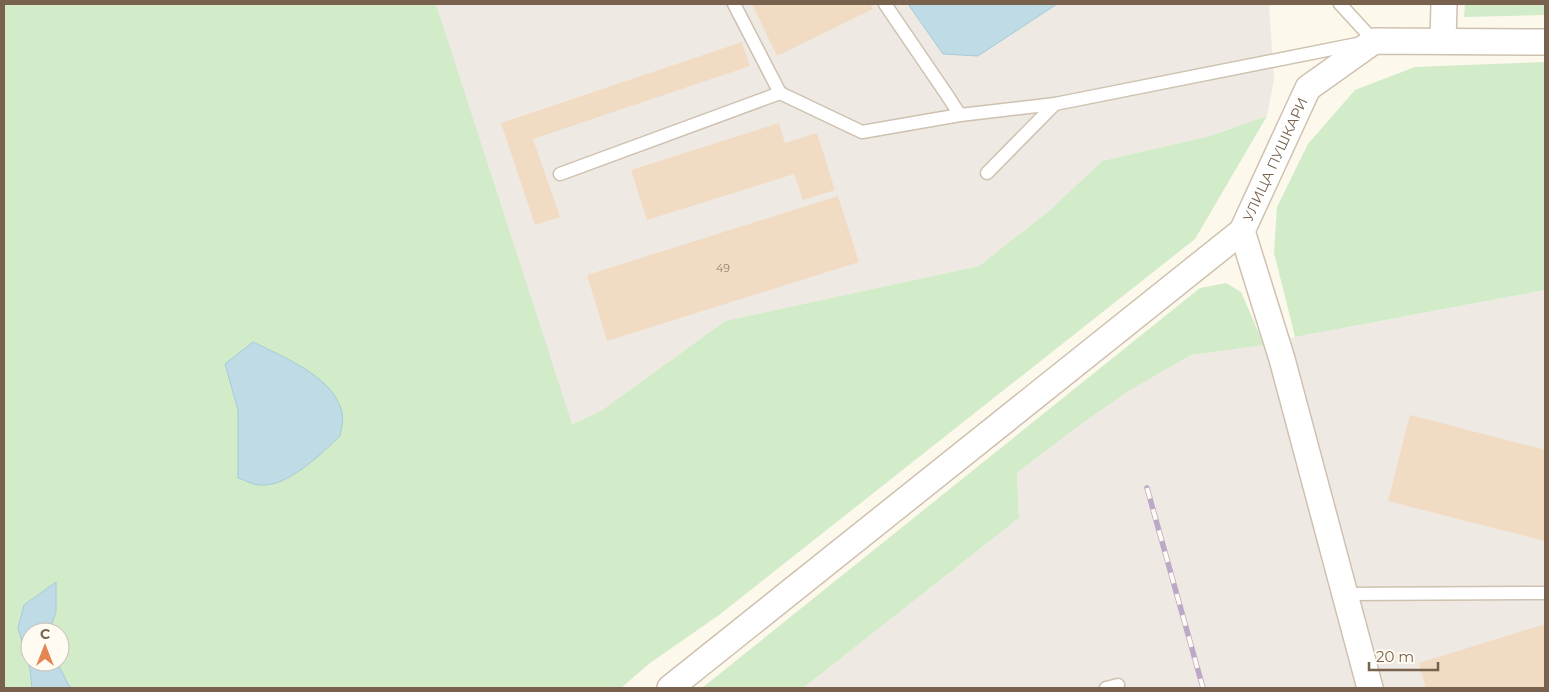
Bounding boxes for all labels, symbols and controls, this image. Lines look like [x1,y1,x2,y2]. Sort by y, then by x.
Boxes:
street label: УЛИЦА ПУШКАРИ [1239,95,1311,224]
house number: 49 [716,261,730,275]
north arrow [20,622,70,672]
text: С [40,625,50,643]
scale bar [1369,640,1438,672]
text: 20 m [1376,647,1414,666]

